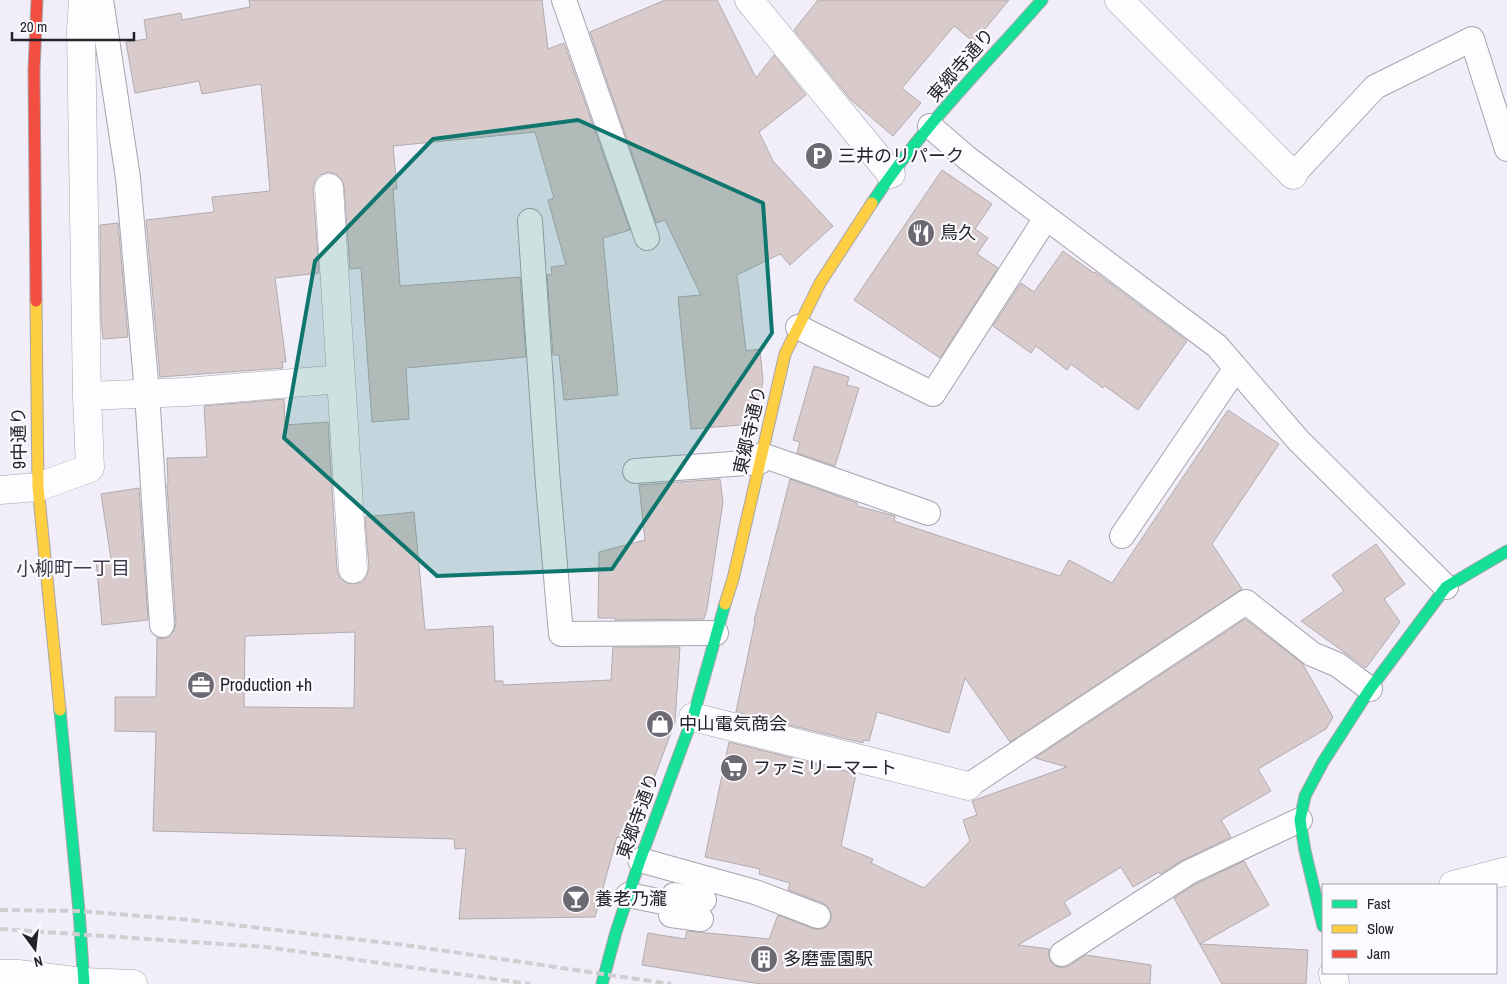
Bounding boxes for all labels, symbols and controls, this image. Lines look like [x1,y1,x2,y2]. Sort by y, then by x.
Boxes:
scale bar [12,10,135,42]
text: 20 m [20,16,47,37]
street label: 東郷寺通り [922,23,1000,107]
parking icon: 三井のリパーク [804,141,834,171]
place label: 三井のリパーク [838,143,964,168]
restaurant icon: 鳥久 [906,218,936,248]
place label: 鳥久 [940,220,976,245]
street label: 東郷寺通り [727,383,772,477]
street label: 9中通り [5,407,32,469]
district label: 小柳町一丁目 [16,555,130,581]
office icon: Production +h [186,670,216,700]
place label: Production +h [220,672,312,697]
shop icon: 中山電気商会 [645,709,675,739]
place label: 中山電気商会 [679,711,787,736]
supermarket icon: ファミリーマート [719,753,749,783]
place label: ファミリーマート [753,755,897,780]
street label: 東郷寺通り [610,769,665,862]
bar icon: 養老乃瀧 [561,884,591,914]
legend [1322,884,1497,974]
place label: 養老乃瀧 [595,886,667,911]
text: Fast [1367,893,1391,914]
text: Slow [1367,918,1394,939]
north arrow [10,924,60,974]
text: Jam [1367,943,1390,964]
building icon: 多磨霊園駅 [749,944,779,974]
place label: 多磨霊園駅 [783,946,873,971]
text: N [32,952,45,971]

